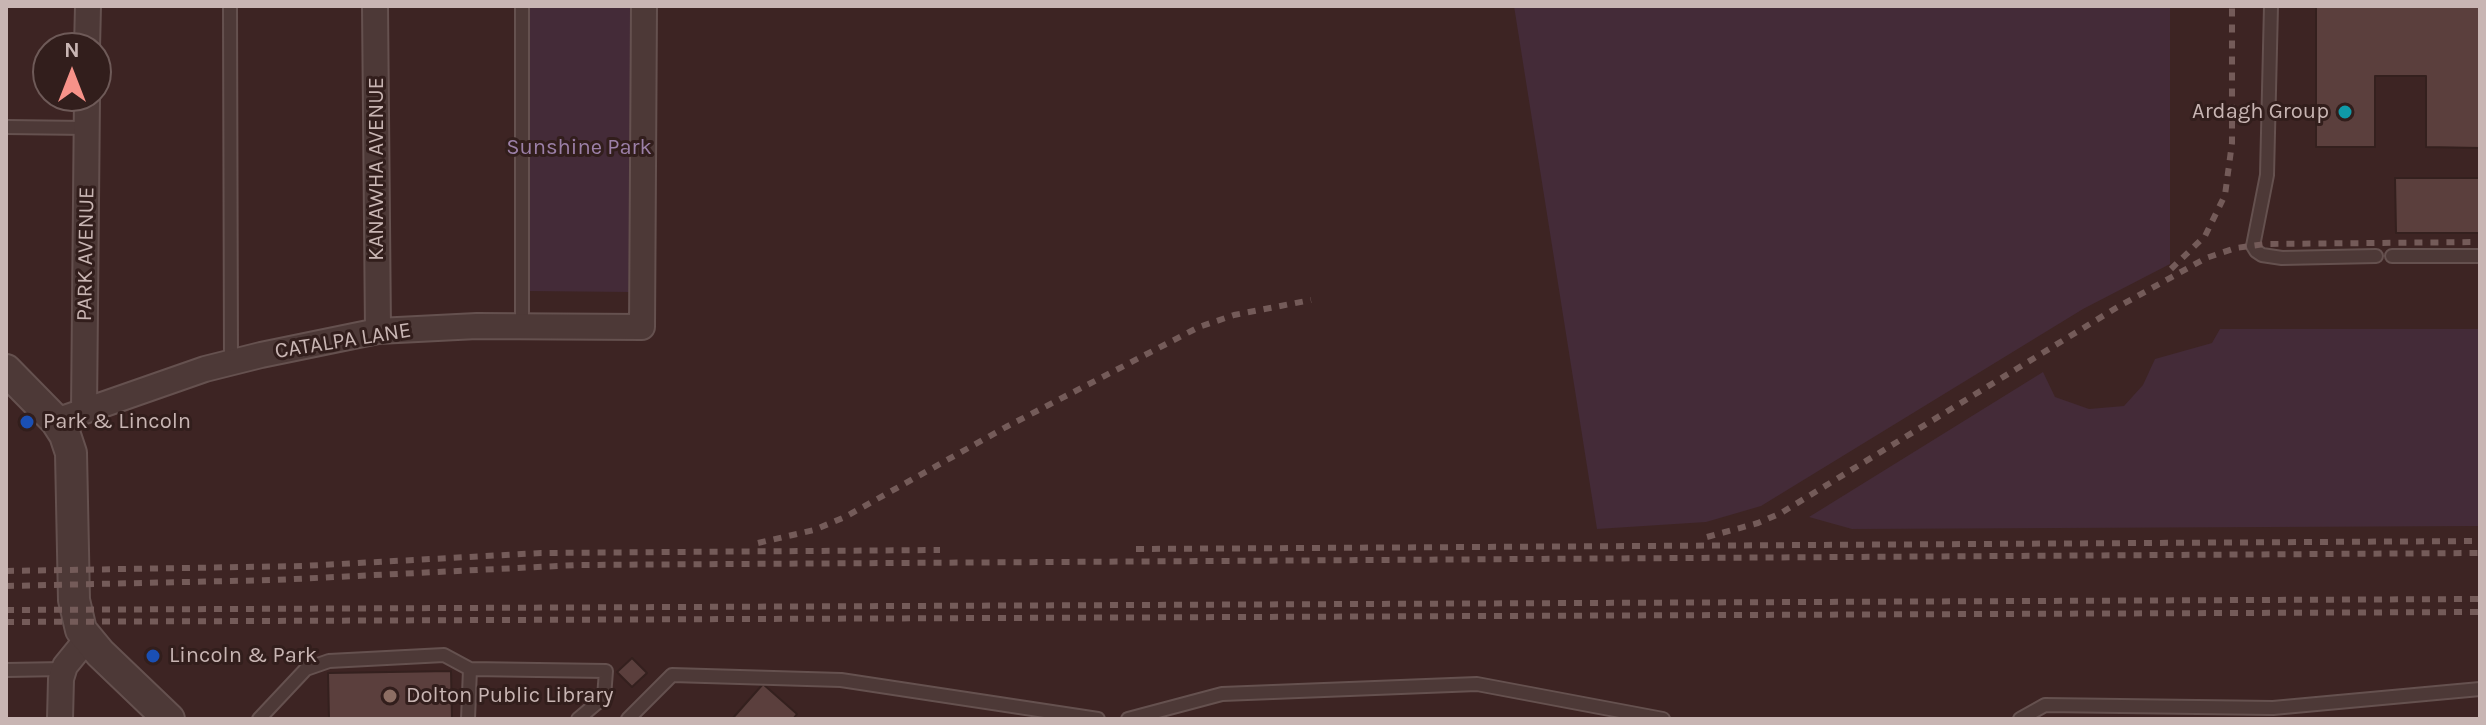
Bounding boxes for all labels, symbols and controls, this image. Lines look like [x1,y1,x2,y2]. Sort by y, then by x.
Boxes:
north arrow [32,32,112,112]
text: N [64,37,80,63]
street label: KANAWHA AVENUE [364,77,390,261]
place label: Ardagh Group [2192,99,2329,125]
marker: Ardagh Group [2336,103,2354,121]
park label: Sunshine Park [506,135,652,161]
street label: PARK AVENUE [72,186,100,322]
street label: CATALPA LANE [273,317,413,365]
place label: Park & Lincoln [43,409,191,435]
marker: Park & Lincoln [18,413,36,431]
place label: Lincoln & Park [169,643,317,669]
marker: Lincoln & Park [144,647,162,665]
place label: Dolton Public Library [406,683,613,709]
marker: Dolton Public Library [381,687,399,705]

